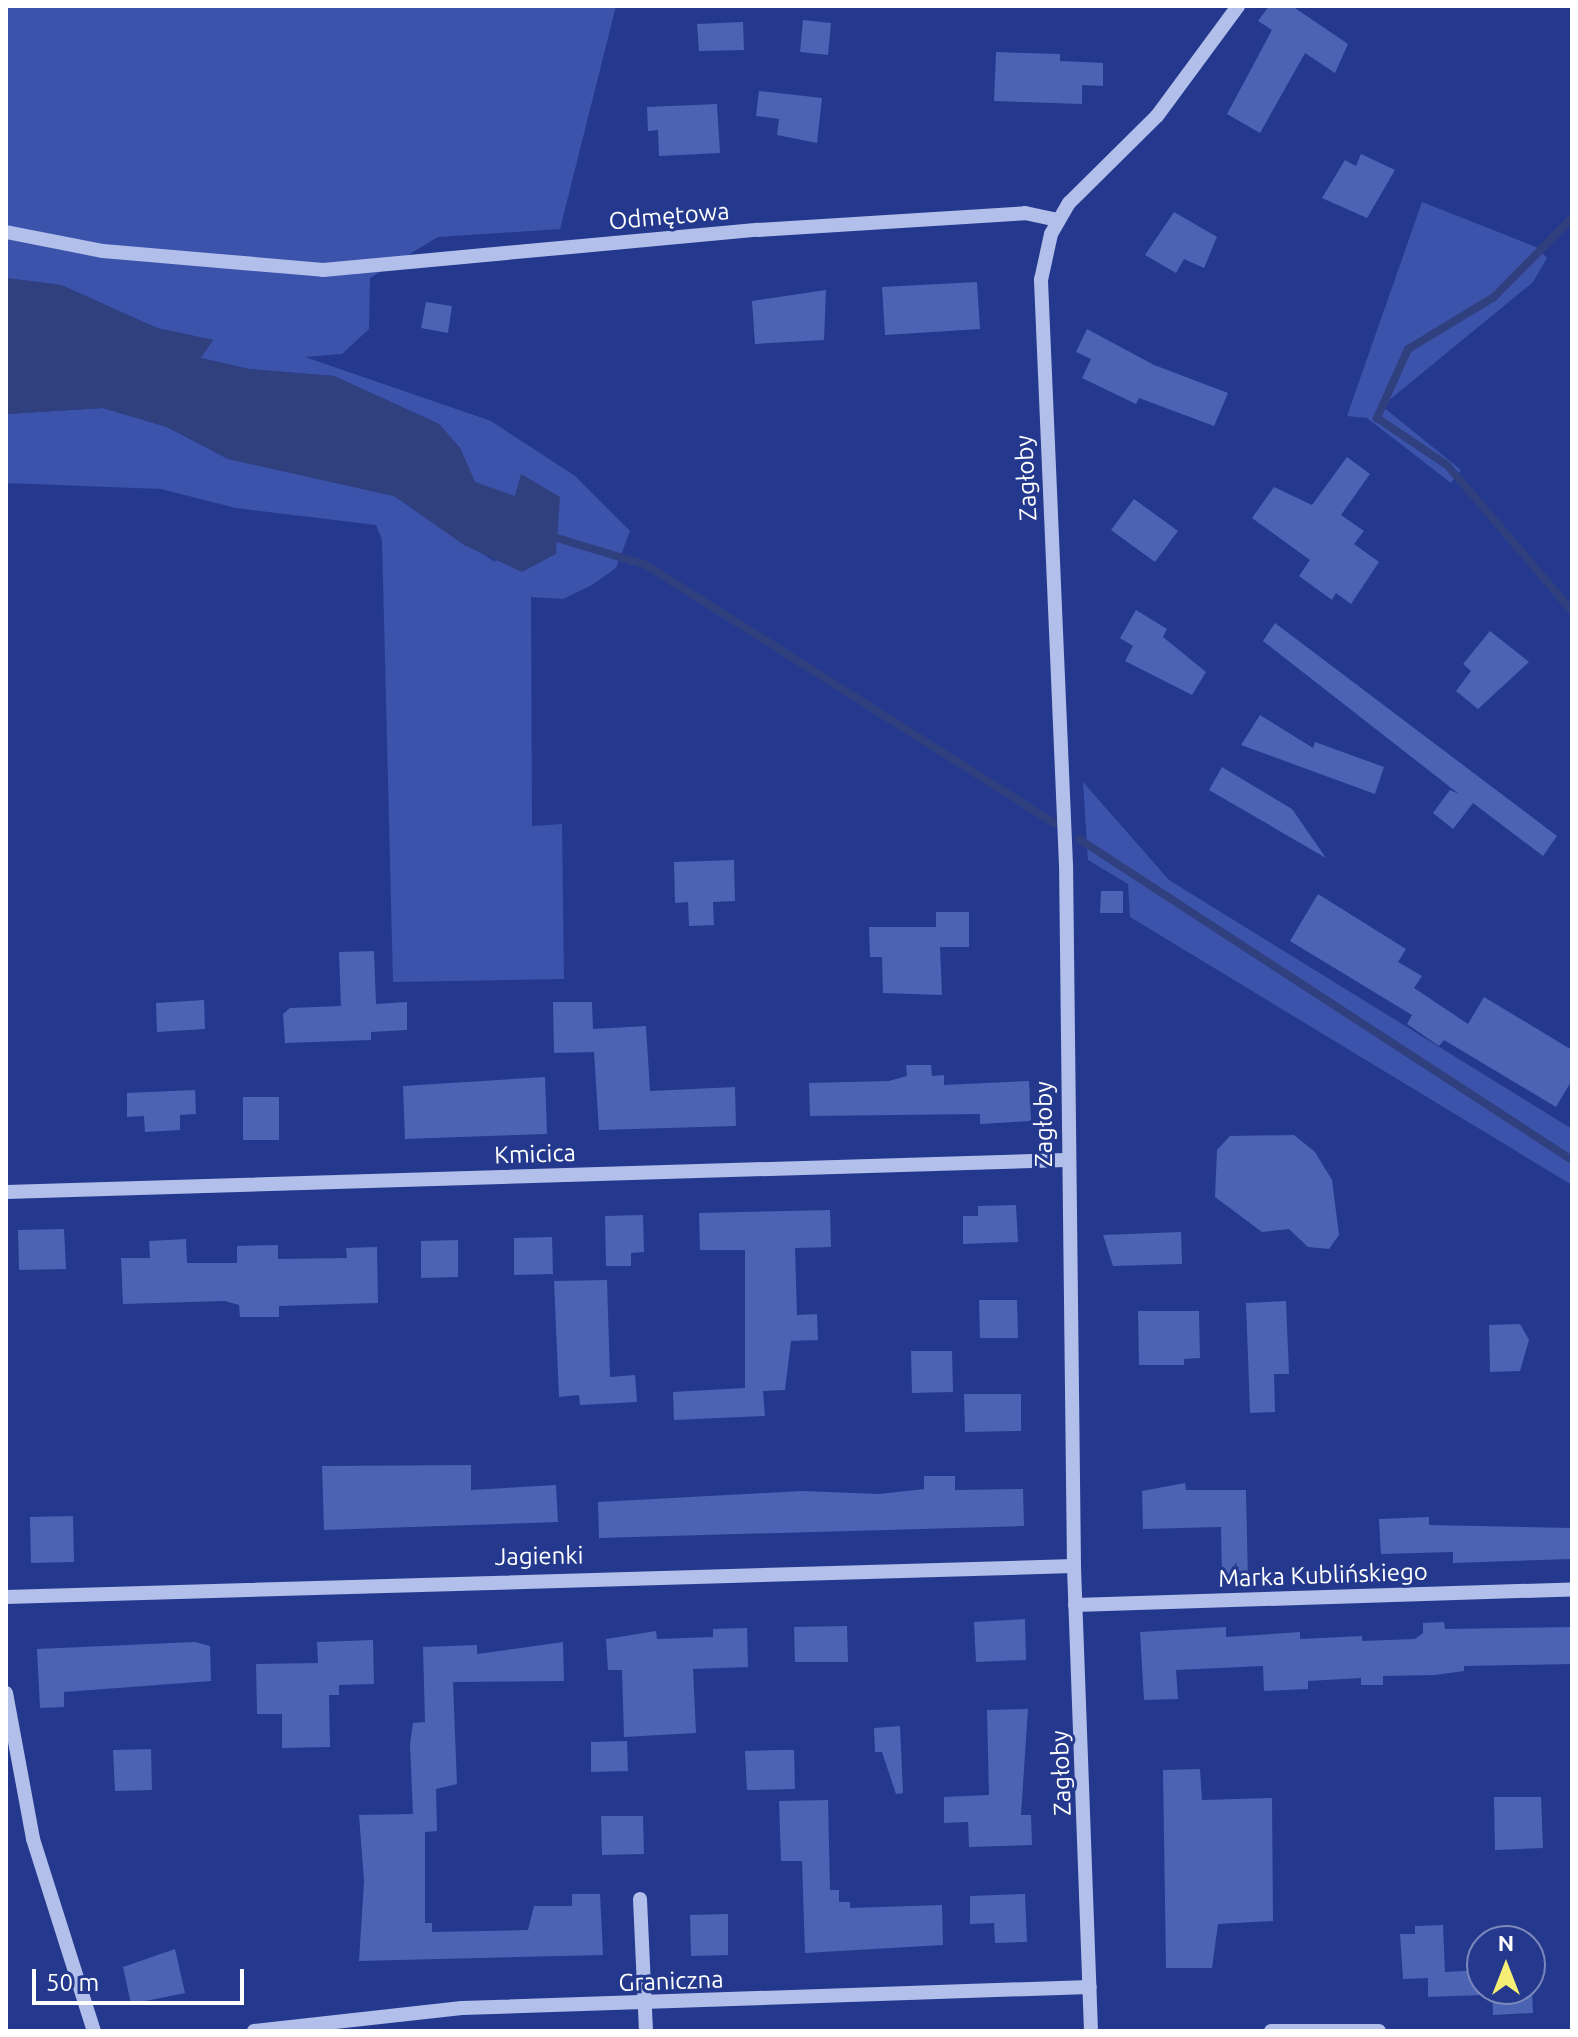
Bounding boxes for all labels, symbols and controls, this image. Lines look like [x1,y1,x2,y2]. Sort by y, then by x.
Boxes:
street label: Odmętowa [607,196,731,236]
street label: Zagłoby [1009,434,1043,522]
street label: Zagłoby [1030,1081,1058,1167]
street label: Kmicica [494,1138,576,1170]
street label: Jagienki [494,1541,584,1571]
street label: Marka Kublińskiego [1218,1557,1428,1593]
street label: Zagłoby [1045,1730,1077,1816]
north arrow [1466,1925,1546,2005]
text: N [1498,1930,1514,1955]
scale bar [36,1953,248,2003]
street label: Graniczna [618,1965,724,1997]
text: 50 m [46,1969,99,1996]

